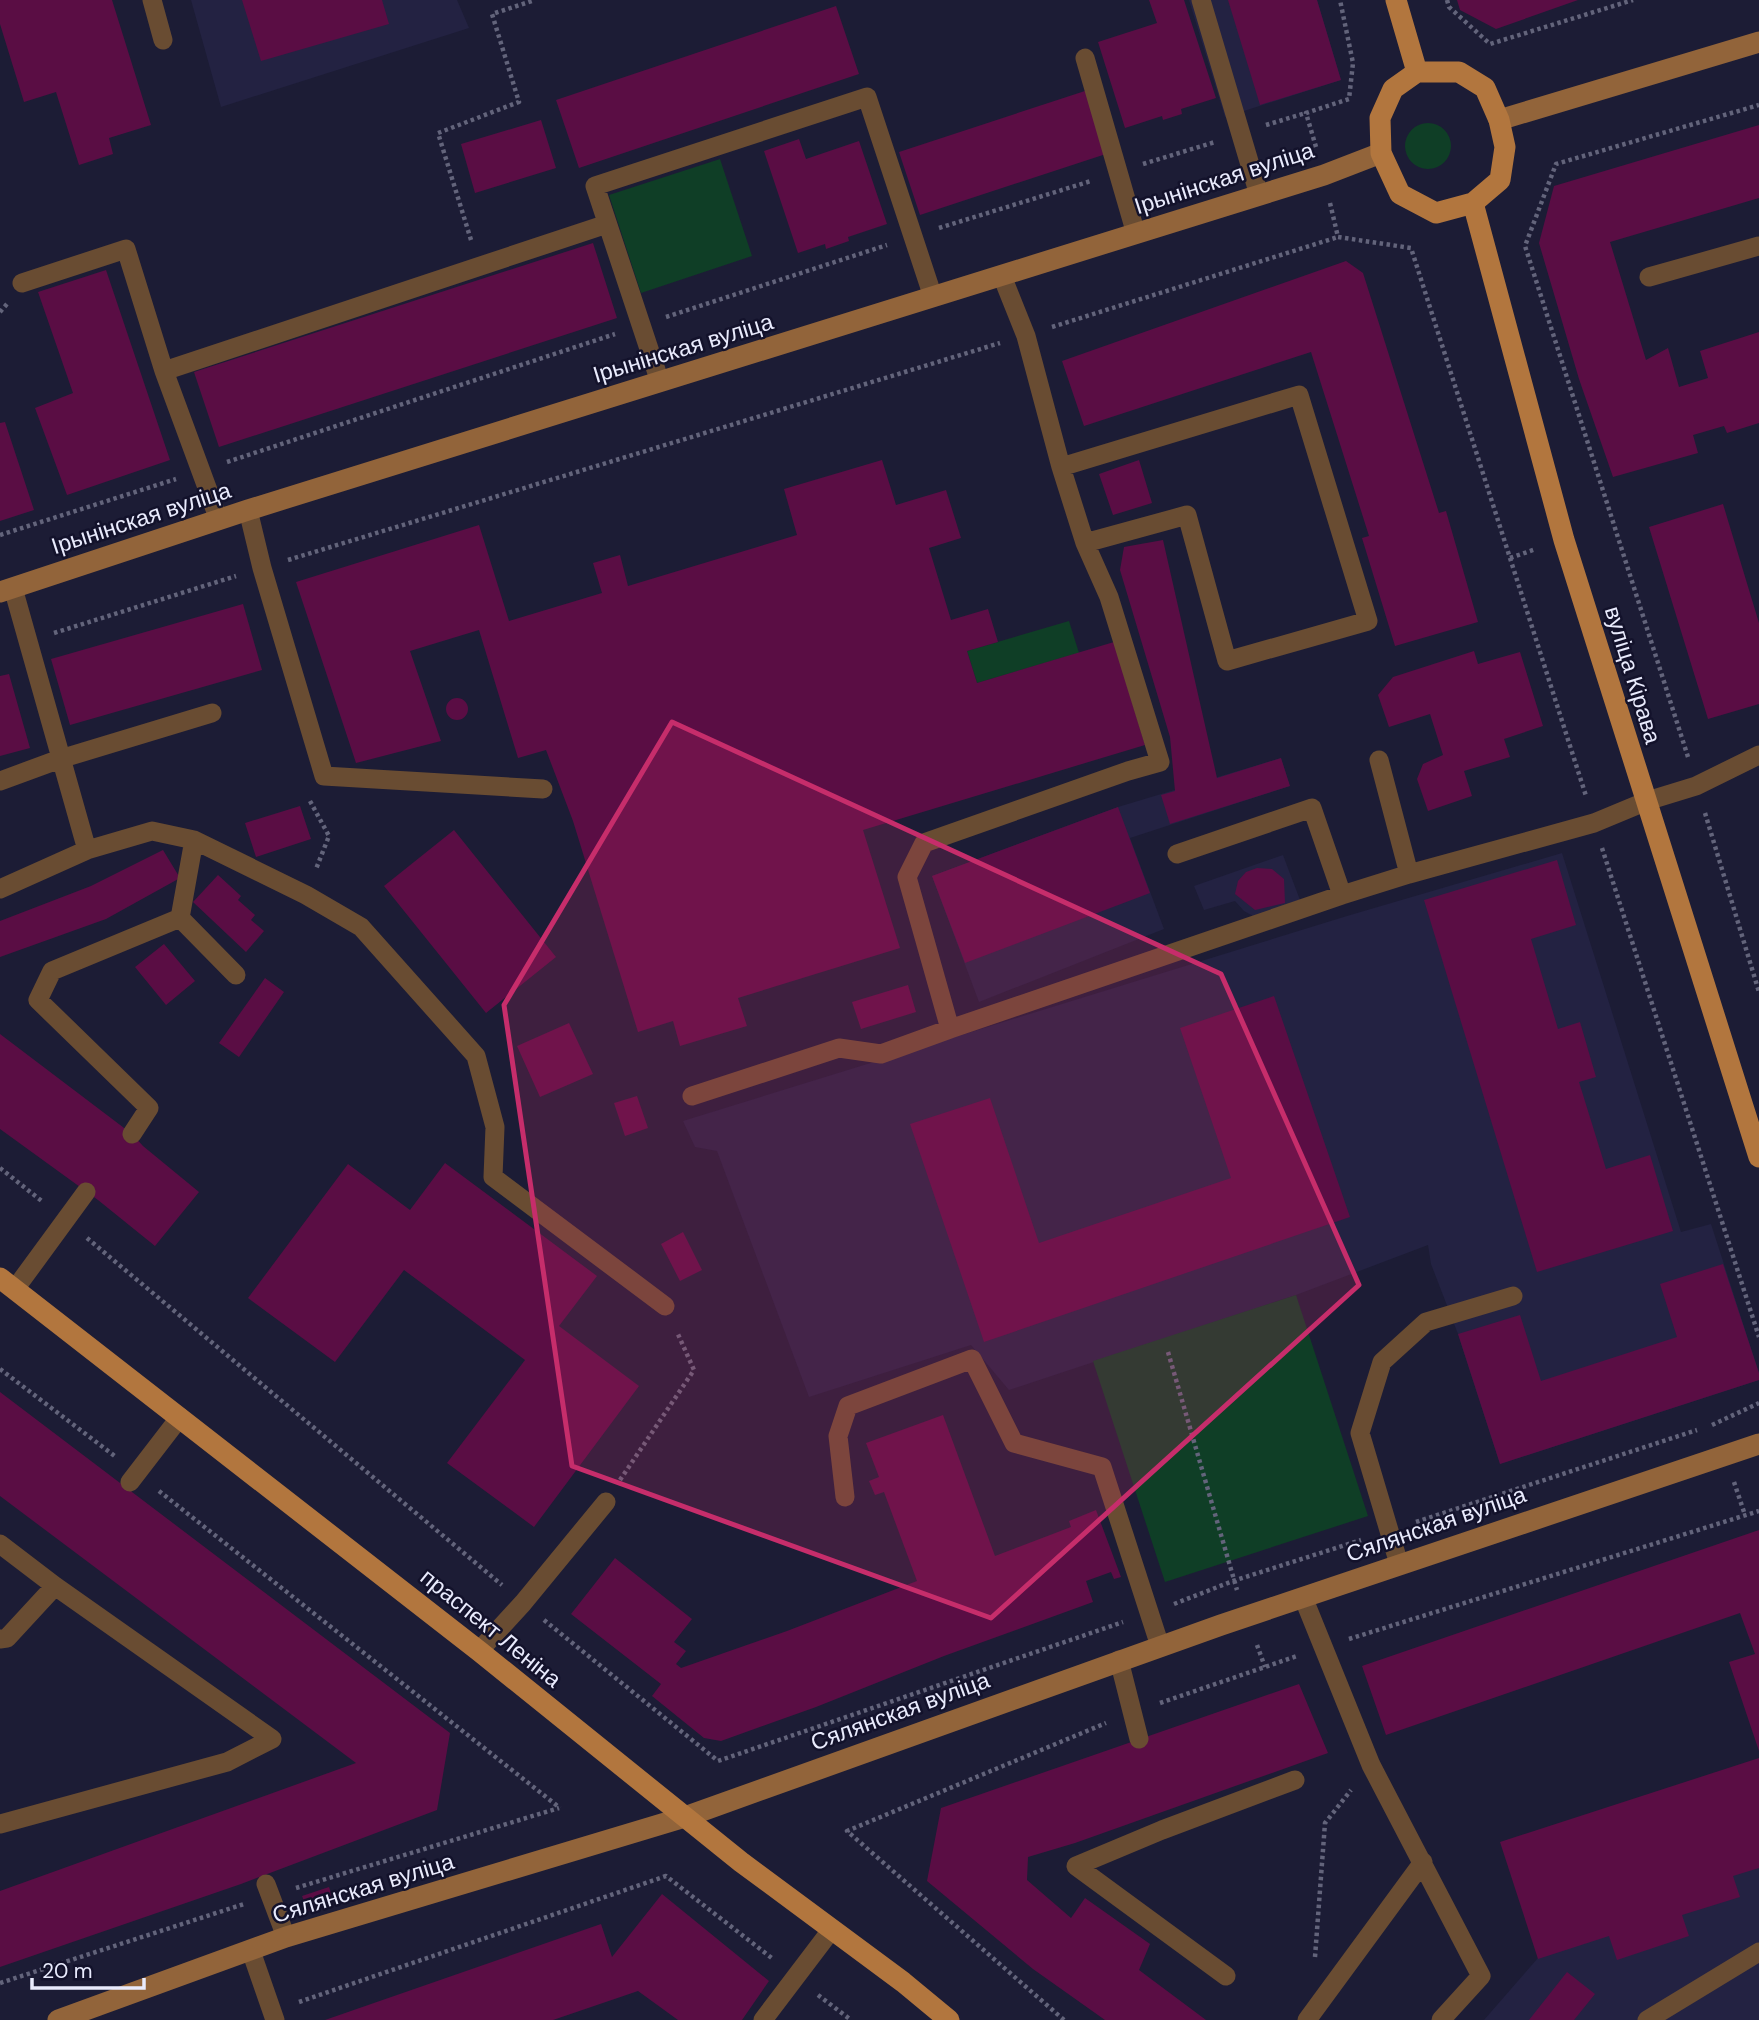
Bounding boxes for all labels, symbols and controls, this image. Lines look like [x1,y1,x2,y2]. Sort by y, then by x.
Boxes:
street label: Ірынінская вуліца [1131,135,1318,221]
street label: Ірынінская вуліца [589,306,777,390]
street label: Ірынінская вуліца [48,475,235,561]
street label: вуліца Кірава [1598,603,1668,748]
street label: Сялянская вуліца [1342,1479,1530,1569]
street label: праспект Леніна [414,1562,568,1694]
street label: Сялянская вуліца [806,1665,994,1757]
street label: Сялянская вуліца [269,1846,458,1930]
scale bar [32,1946,144,1990]
text: 20 m [42,1957,93,1985]

